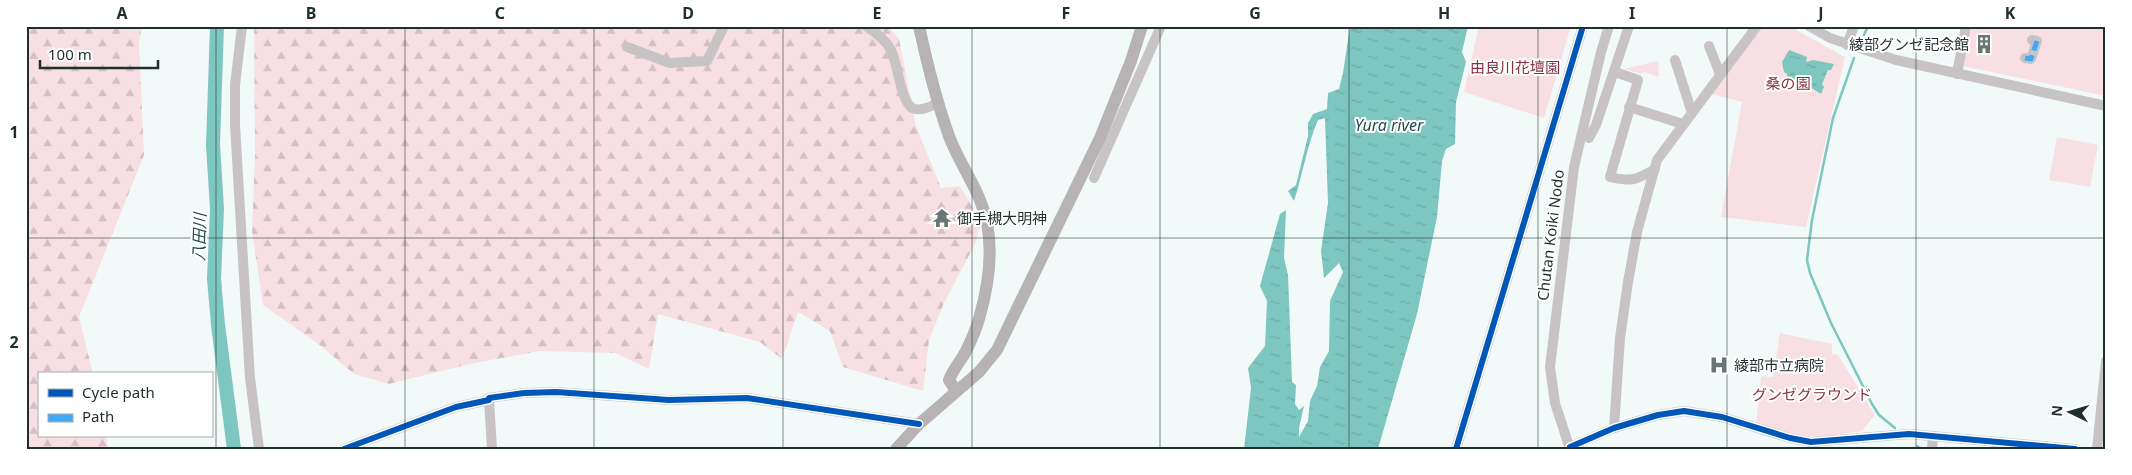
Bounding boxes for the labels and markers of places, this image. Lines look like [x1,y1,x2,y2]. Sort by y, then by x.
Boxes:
building icon: 綾部グンゼ記念館 [1973,33,1995,55]
place label: 綾部グンゼ記念館 [1849,34,1969,54]
temple icon: 御手槻大明神 [931,207,953,229]
place label: 御手槻大明神 [957,208,1047,228]
hospital icon: 綾部市立病院 [1708,354,1730,376]
place label: 綾部市立病院 [1734,355,1824,375]

